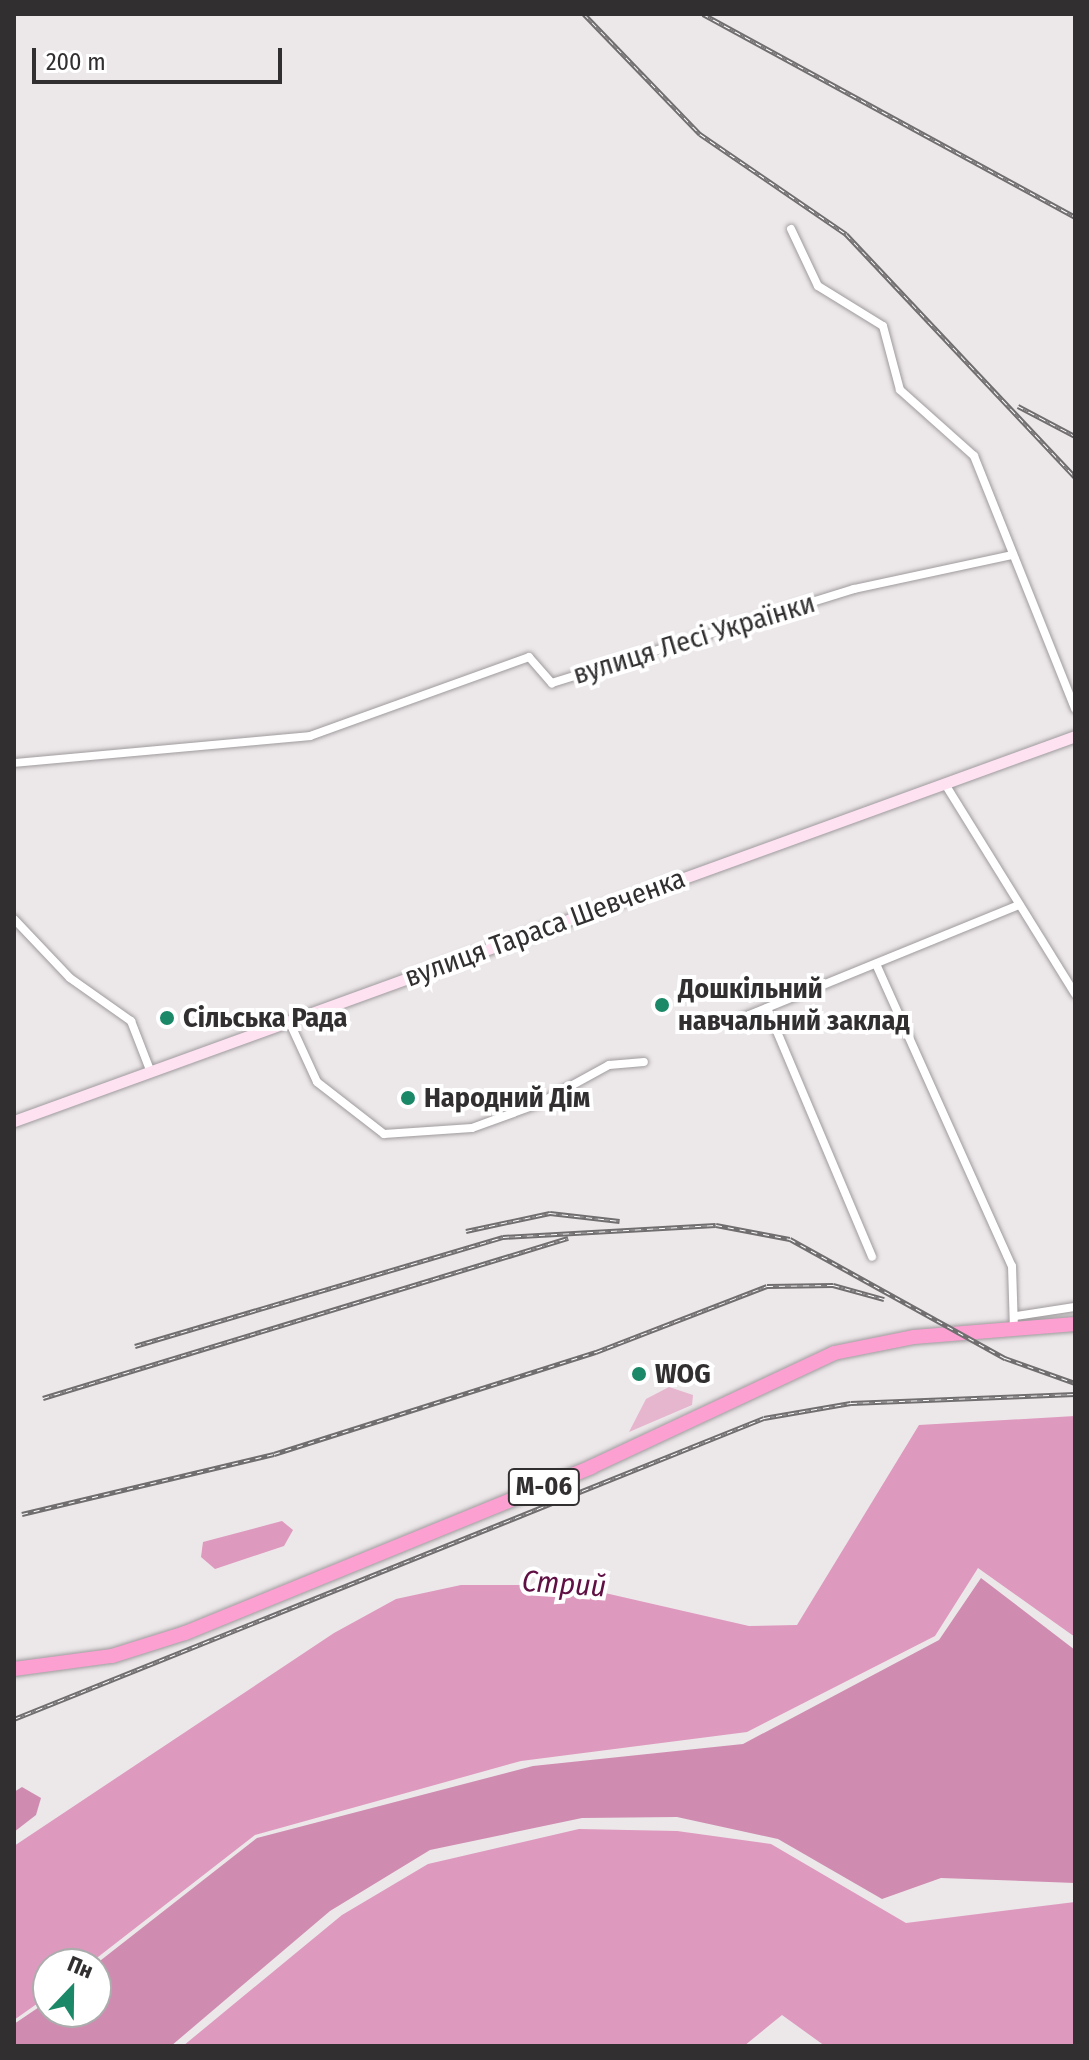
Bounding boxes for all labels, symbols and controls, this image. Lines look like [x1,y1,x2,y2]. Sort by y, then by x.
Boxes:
scale bar [36,32,286,82]
text: 200 m [46,48,106,76]
street label: вулиця Лесі Українки [569,586,819,692]
street label: вулиця Тараса Шевченка [400,862,690,994]
place label: Дошкільний навчальний заклад [678,972,910,1038]
marker: Дошкільний навчальний заклад [653,996,671,1014]
place label: Сільська Рада [183,1001,347,1035]
marker: Сільська Рада [158,1009,176,1027]
place label: Народний Дім [424,1081,590,1115]
marker: Народний Дім [399,1089,417,1107]
place label: WOG [655,1357,711,1391]
marker: WOG [630,1365,648,1383]
road number: М-06 [506,1465,582,1509]
water label: Стрий [521,1563,607,1605]
north arrow [32,1948,112,2028]
text: Пн [64,1950,97,1984]

